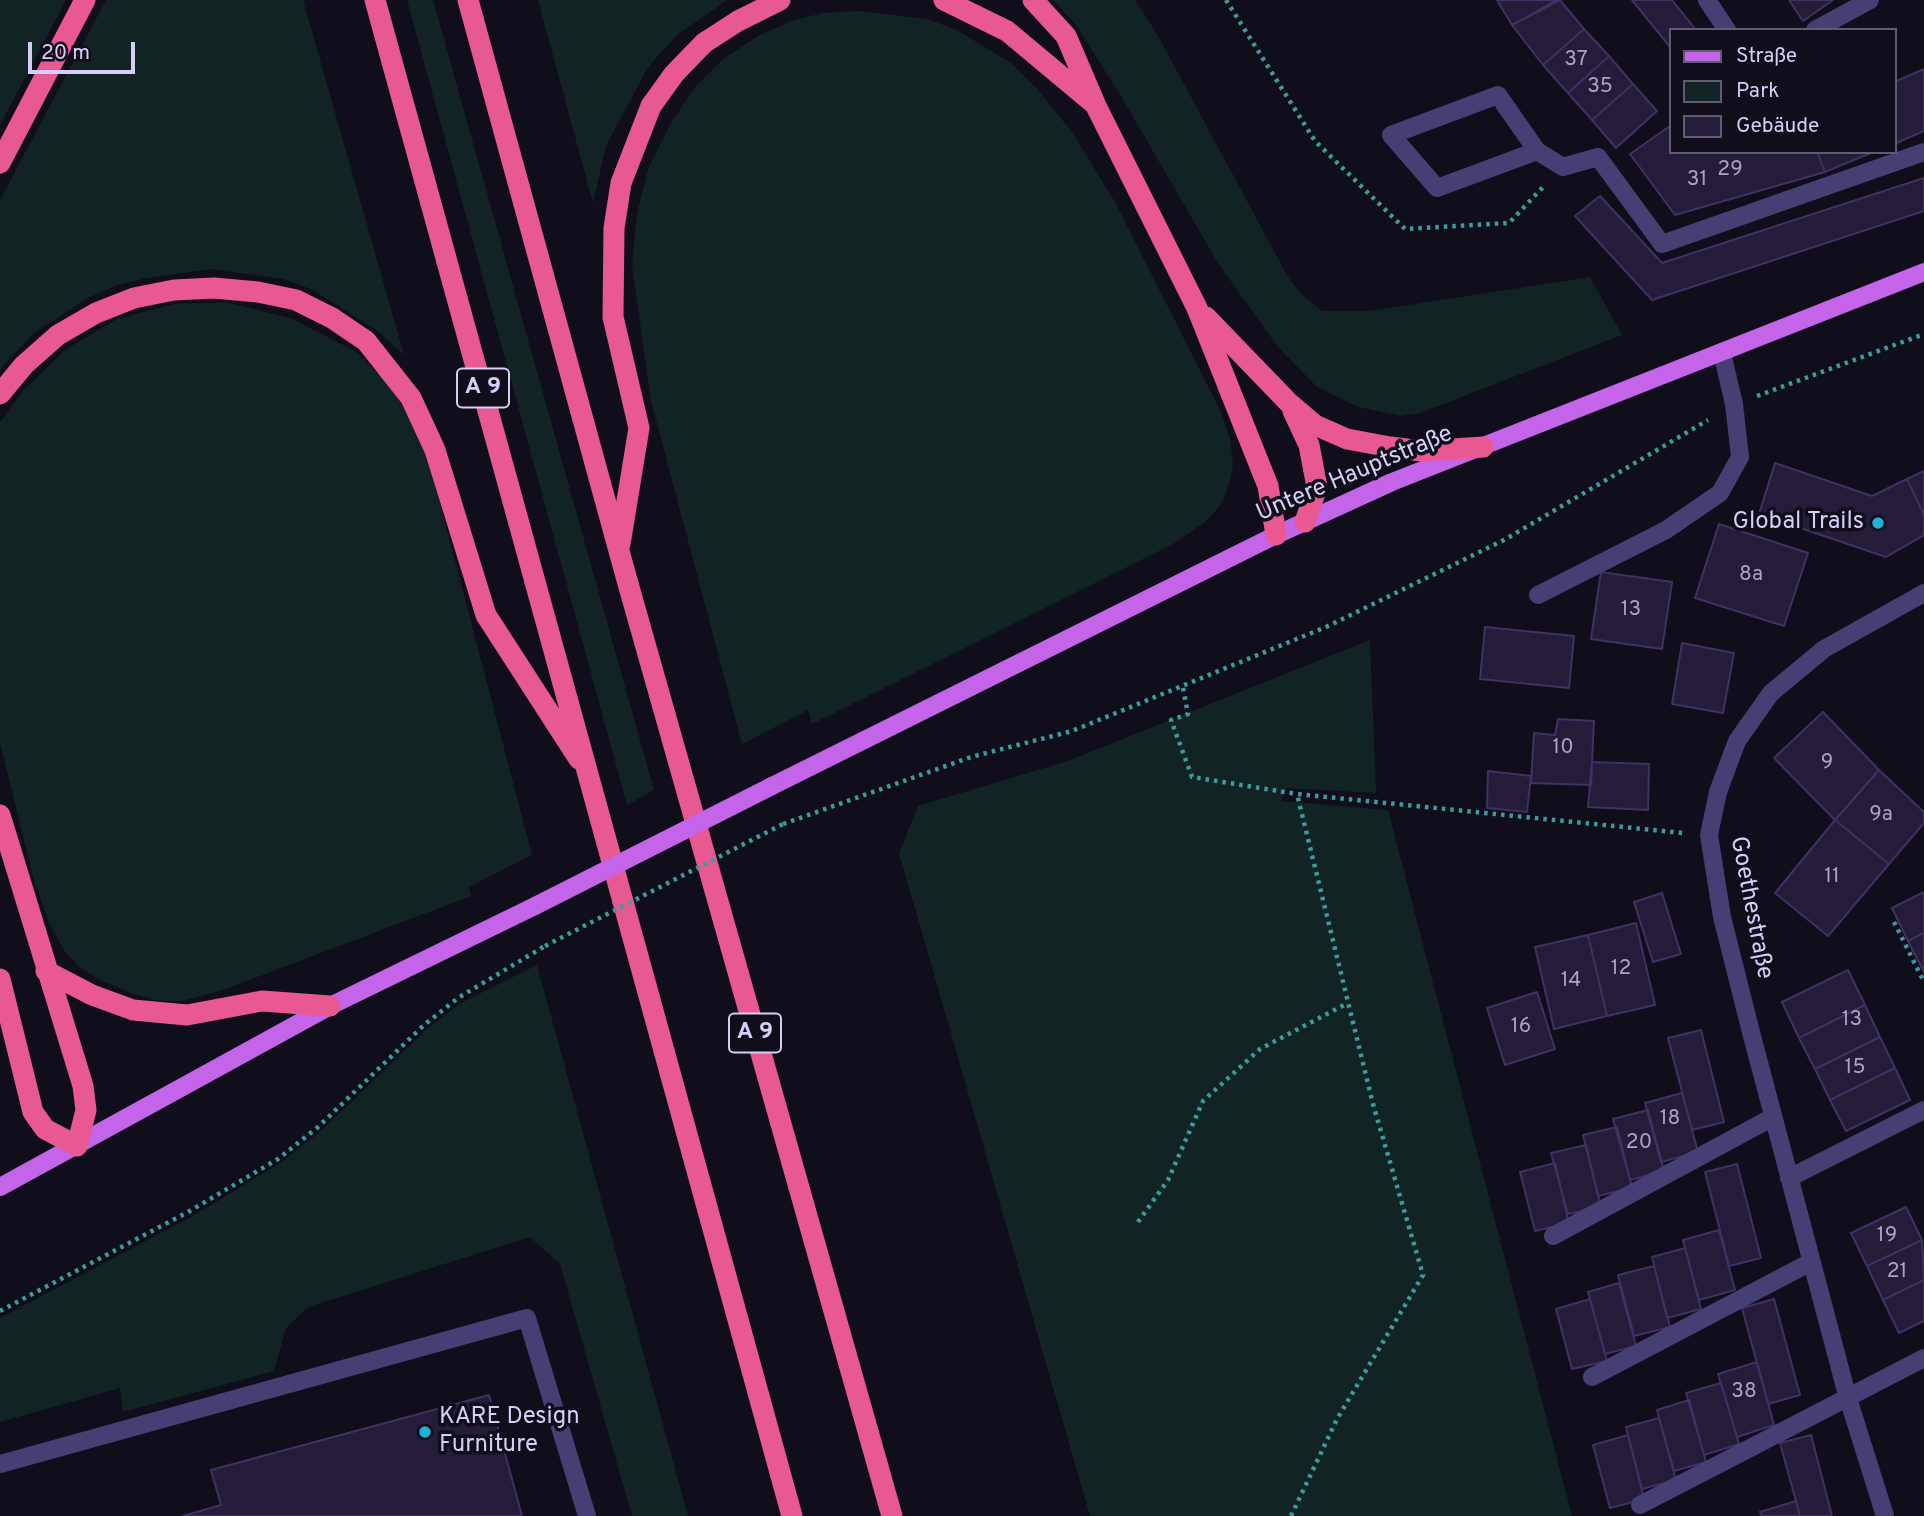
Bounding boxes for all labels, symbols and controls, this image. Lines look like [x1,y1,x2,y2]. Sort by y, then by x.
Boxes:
scale bar [32,28,138,72]
legend [1668,28,1896,154]
text: 20 m [41,40,90,67]
text: Straße [1736,43,1797,70]
house number: 37 [1564,48,1588,74]
house number: 35 [1587,75,1613,101]
text: Park [1736,78,1779,105]
text: Gebäude [1736,113,1819,140]
house number: 29 [1717,158,1743,184]
house number: 31 [1687,168,1707,194]
road number: A 9 [457,368,509,408]
street label: Untere Hauptstraße [1253,421,1457,529]
place label: Global Trails [1732,509,1864,537]
marker: Global Trails [1870,515,1886,531]
house number: 8a [1739,563,1763,589]
house number: 13 [1621,598,1641,624]
house number: 10 [1552,736,1574,762]
house number: 9 [1821,751,1833,777]
house number: 9a [1869,803,1893,829]
street label: Goethestraße [1722,834,1778,982]
house number: 11 [1824,865,1840,891]
house number: 12 [1611,957,1631,983]
house number: 14 [1561,969,1581,995]
house number: 13 [1842,1008,1862,1034]
road number: A 9 [729,1014,781,1052]
house number: 16 [1511,1015,1531,1041]
house number: 15 [1845,1056,1865,1082]
house number: 18 [1660,1107,1680,1133]
house number: 20 [1626,1131,1652,1157]
house number: 19 [1877,1224,1897,1250]
house number: 21 [1887,1260,1907,1286]
house number: 38 [1731,1380,1757,1406]
place label: KARE Design Furniture [439,1404,580,1460]
marker: KARE Design Furniture [417,1424,433,1440]

